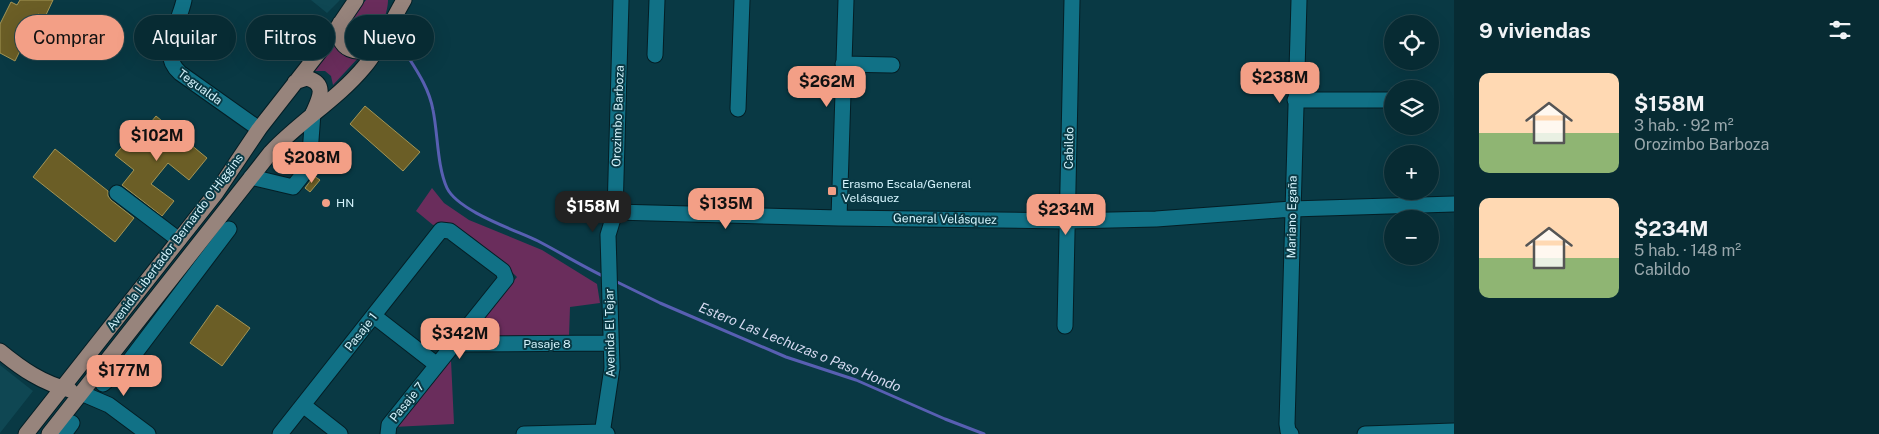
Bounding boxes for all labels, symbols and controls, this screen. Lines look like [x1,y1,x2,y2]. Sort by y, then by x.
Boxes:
chip: Comprar [15,15,124,60]
chip: Alquilar [134,15,236,60]
chip: Filtros [246,15,335,60]
chip: Nuevo [345,15,434,60]
map controls [1384,15,1439,265]
button: locate [1384,15,1439,70]
icon: filters [1826,16,1854,44]
text: 9 viviendas [1479,18,1591,43]
pin: $238M [1245,62,1315,104]
street label: Orozimbo Barboza [609,65,627,167]
street label: Tegualda [175,66,225,108]
pin: $262M [792,66,862,108]
text: $238M [1251,68,1309,87]
text: $262M [799,72,855,91]
button: layers [1384,80,1439,135]
text: $158M [1634,91,1705,116]
icon: home [1519,93,1579,153]
text: 3 hab. · 92 m² [1634,116,1734,135]
pin: $102M [122,120,192,162]
text: $102M [131,126,183,145]
street label: Cabildo [1062,127,1076,169]
text: Orozimbo Barboza [1634,135,1769,154]
pin: $208M [277,142,347,184]
button: + [1384,145,1439,200]
text: $208M [284,148,340,167]
street label: Avenida Libertador Bernardo O'Higgins [104,151,246,333]
street label: Mariano Egaña [1284,175,1300,259]
place label: Erasmo Escala/General Velásquez [842,177,972,205]
marker: Erasmo Escala/General Velásquez [826,185,838,197]
pin: $135M [691,188,761,230]
pin: $158M [558,190,628,233]
text: $135M [699,194,753,213]
pin: $234M [1031,194,1101,236]
place label: HN [336,196,354,210]
marker: HN [320,197,332,209]
text: $158M [566,197,620,216]
text: $234M [1038,200,1094,219]
button: − [1384,210,1439,265]
street label: General Velásquez [893,211,997,227]
text: $234M [1634,216,1709,241]
icon: home [1519,218,1579,278]
text: 5 hab. · 148 m² [1634,241,1741,260]
text: Cabildo [1634,260,1690,279]
street label: Avenida El Tejar [602,288,618,377]
water label: Estero Las Lechuzas o Paso Hondo [697,299,904,395]
street label: Pasaje 1 [342,310,380,354]
pin: $342M [425,318,495,360]
text: $342M [432,324,488,343]
street label: Pasaje 8 [523,337,571,351]
pin: $177M [89,354,159,397]
text: $177M [98,361,150,380]
street label: Pasaje 7 [387,379,427,425]

